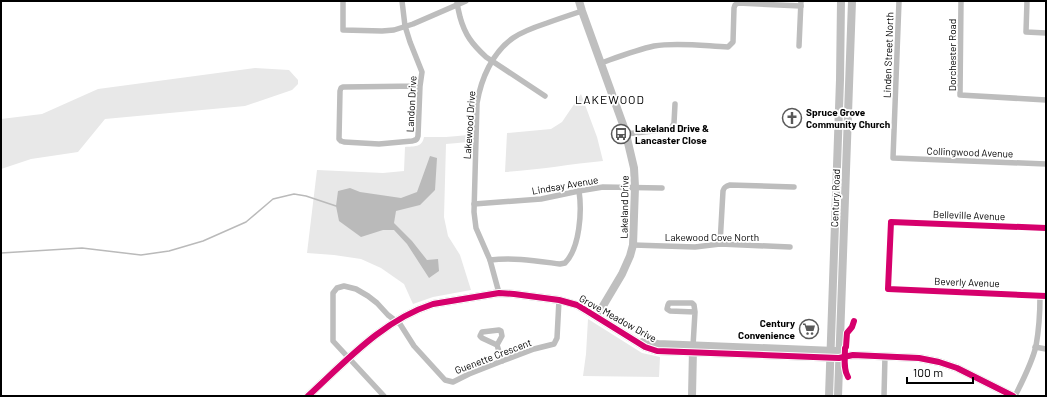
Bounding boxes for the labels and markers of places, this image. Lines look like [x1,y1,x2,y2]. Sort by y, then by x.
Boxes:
place label: Spruce Grove Community Church [806,106,890,130]
church icon: Spruce Grove Community Church [781,107,803,129]
place label: Lakeland Drive & Lancaster Close [635,122,709,146]
bus stop icon: Lakeland Drive & Lancaster Close [610,123,632,145]
place label: Century Convenience [738,317,796,341]
supermarket icon: Century Convenience [798,318,820,340]

